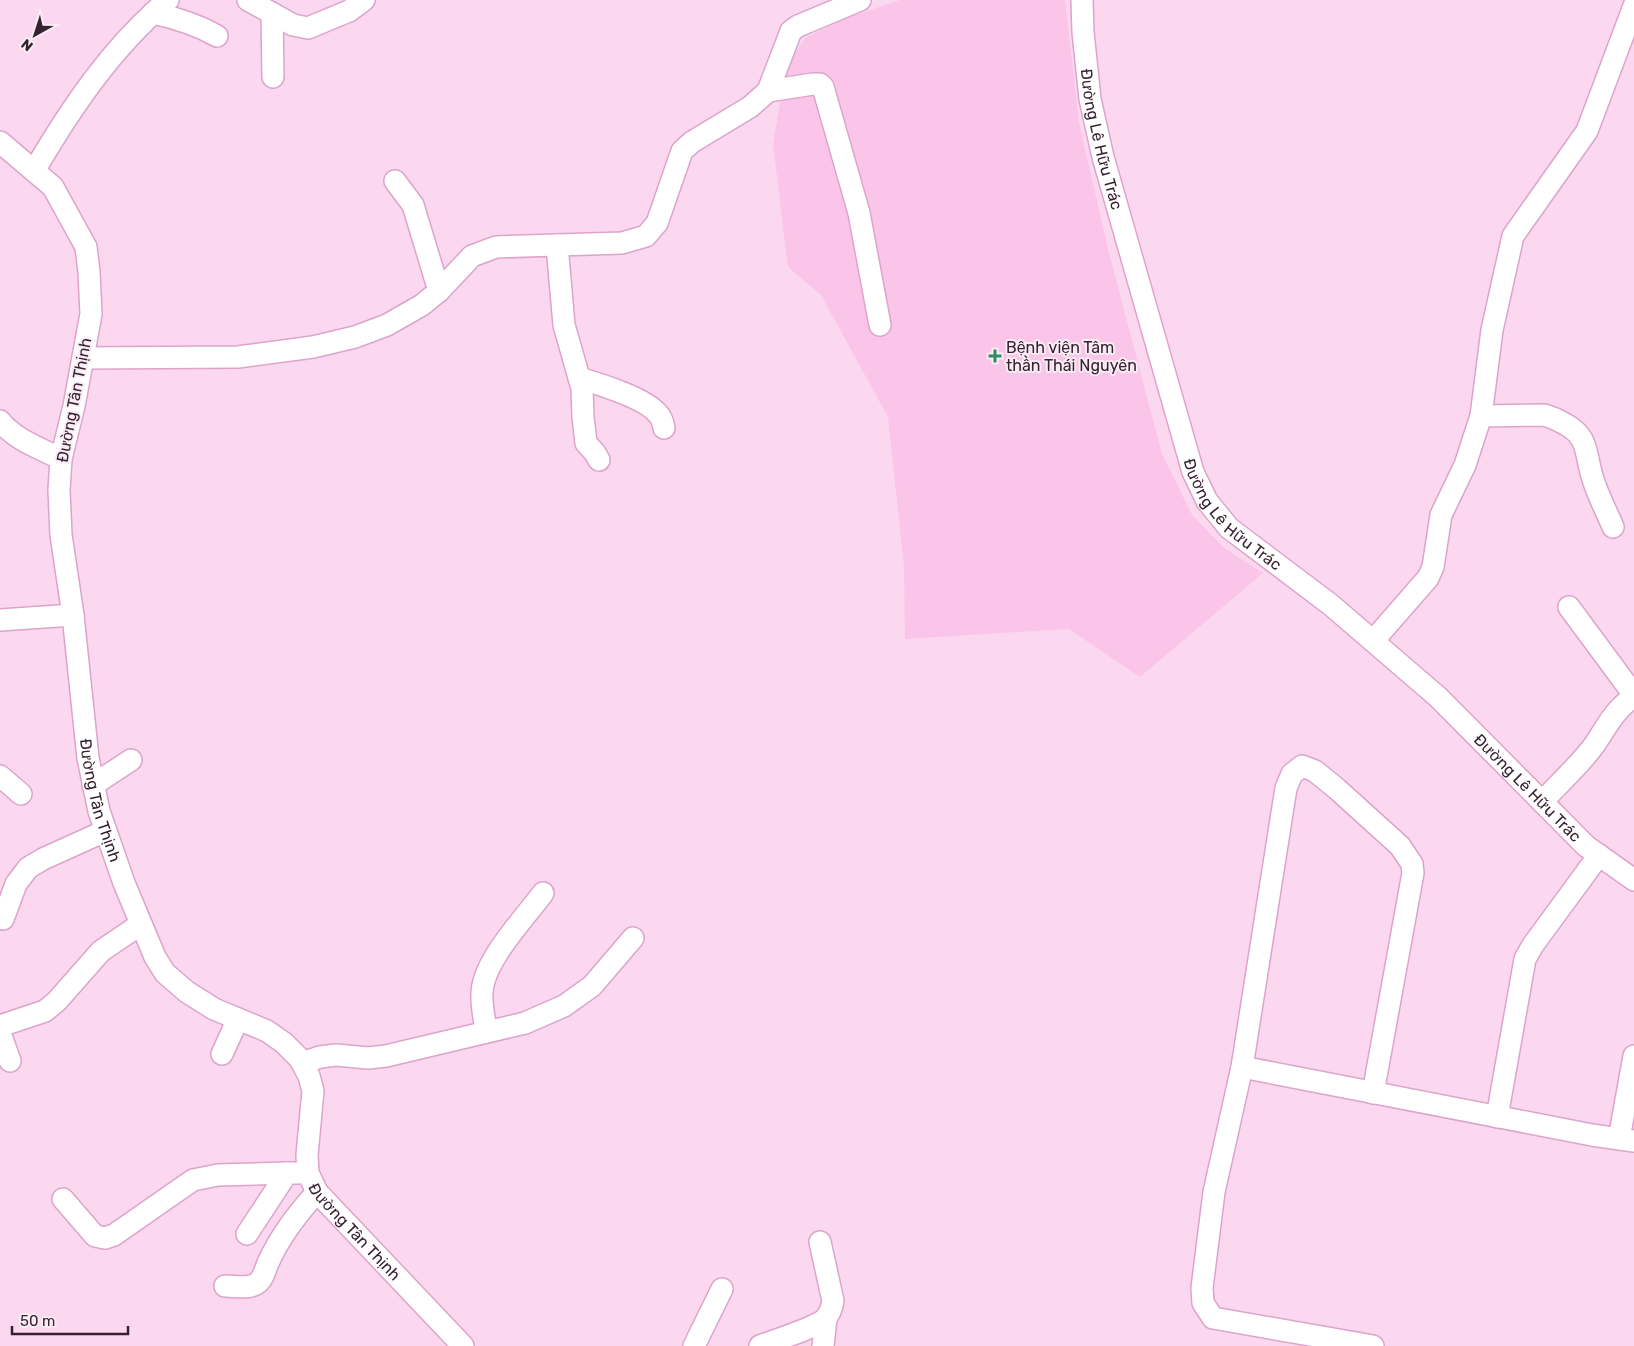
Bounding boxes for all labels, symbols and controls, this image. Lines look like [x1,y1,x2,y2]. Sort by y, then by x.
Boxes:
north arrow [10,10,60,60]
text: N [18,35,36,54]
street label: Đường Lê Hữu Trác [1077,68,1127,212]
street label: Đường Tân Thịnh [53,336,95,464]
place label: Bệnh viện Tâm thần Thái Nguyên [1006,338,1137,375]
marker: Bệnh viện Tâm thần Thái Nguyên [988,349,1002,363]
street label: Đường Lê Hữu Trác [1180,456,1286,574]
street label: Đường Lê Hữu Trác [1470,730,1586,846]
street label: Đường Tân Thịnh [77,738,125,864]
street label: Đường Tân Thịnh [305,1180,405,1284]
scale bar [12,1304,129,1336]
text: 50 m [20,1312,55,1330]

